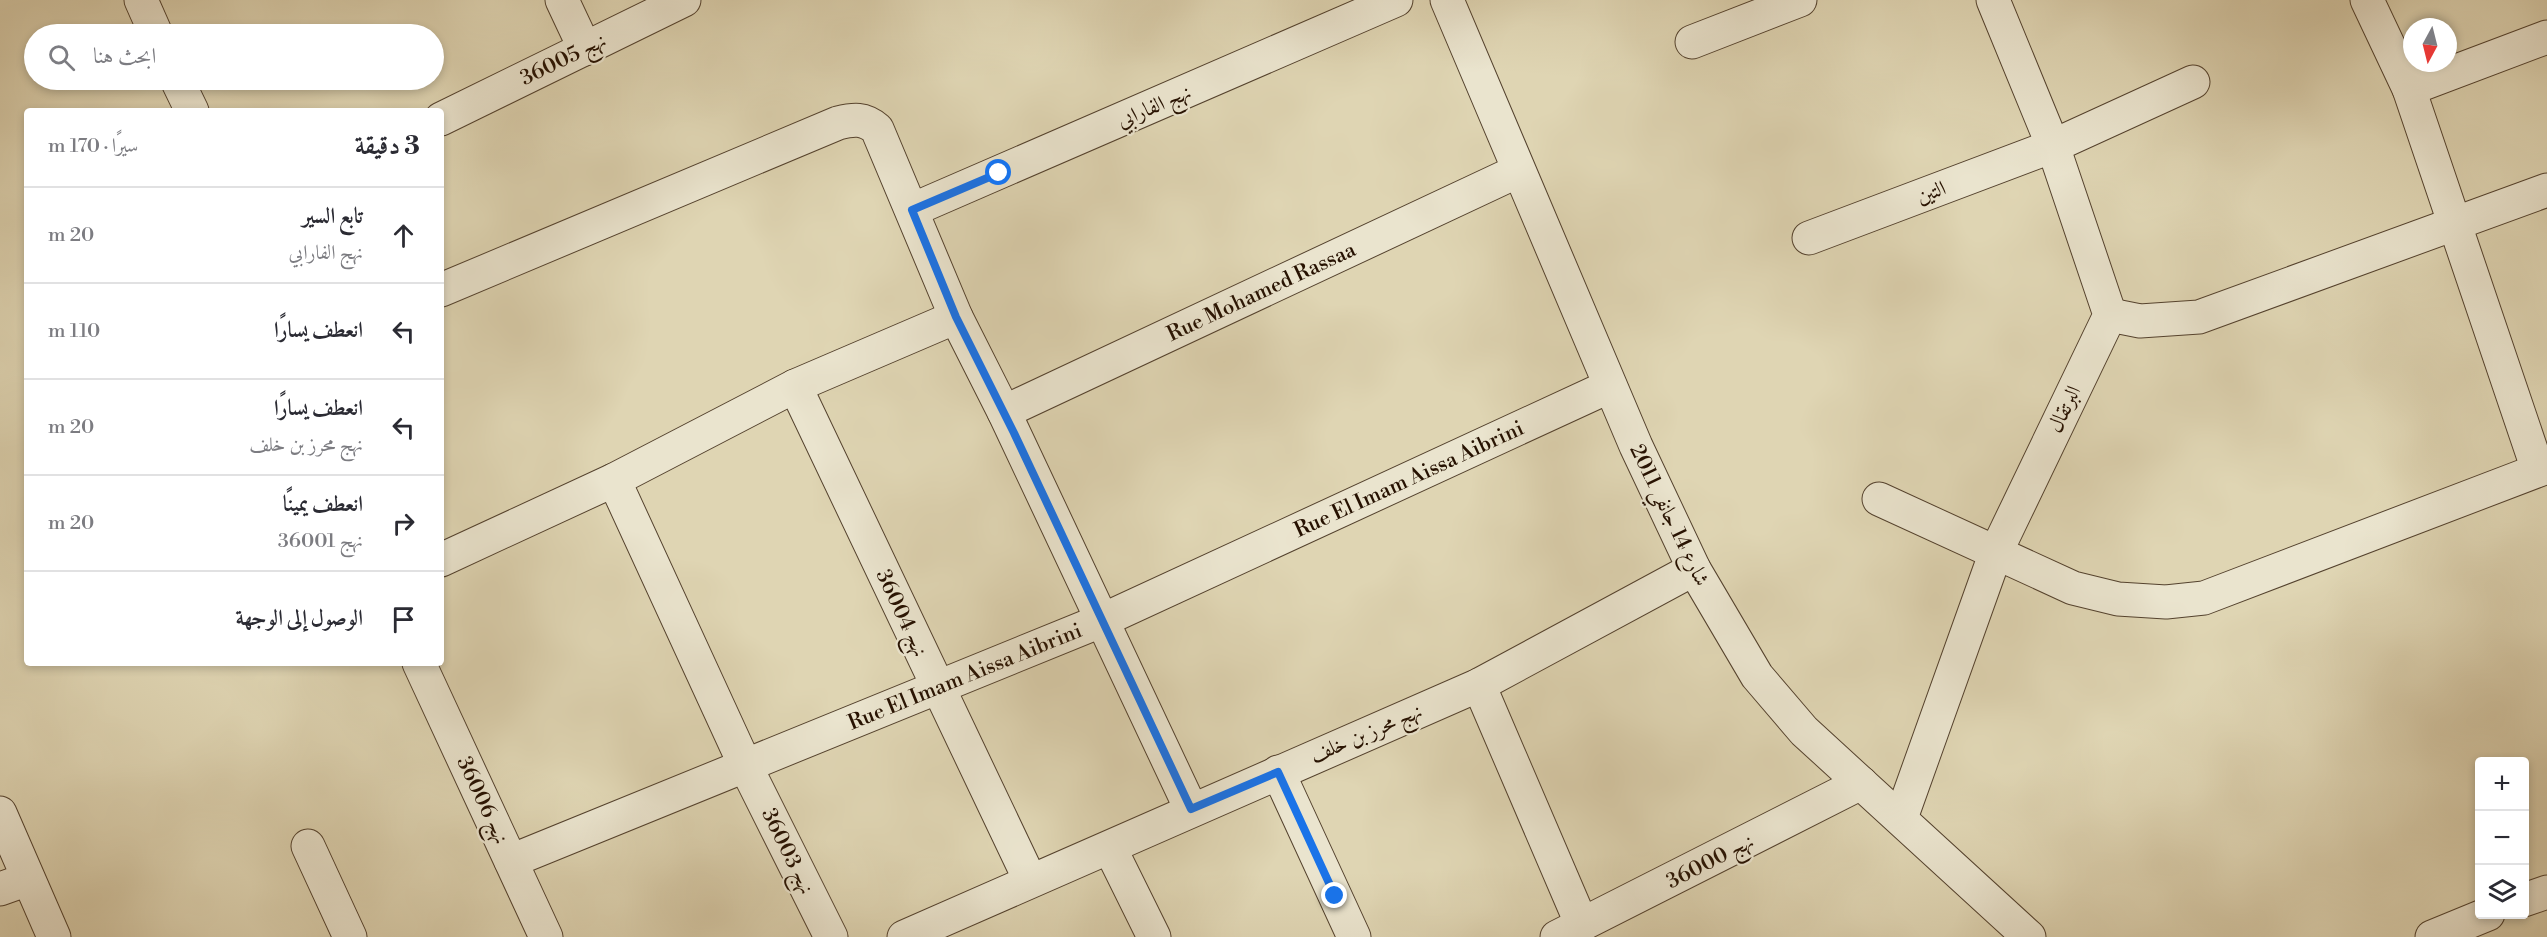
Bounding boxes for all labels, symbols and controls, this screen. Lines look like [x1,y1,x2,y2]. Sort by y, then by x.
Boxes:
north arrow [2403,18,2457,72]
search box [24,24,444,90]
street label: نهج 36005 [516,28,613,96]
icon: search [45,41,78,74]
text: ابحث هنا [93,43,156,70]
street label: نهج الفارابي [1113,80,1197,139]
text: 3 دقيقة [355,130,420,162]
text: سيرًا · 170 m [48,134,138,159]
route start [985,159,1011,185]
street label: التين [1913,176,1950,210]
text: تابع السير [302,203,363,230]
icon: ahead [387,219,420,252]
text: 20 m [48,223,94,248]
street label: Rue Mohamed Rassaa [1163,237,1360,348]
text: نهج الفارابي [289,241,363,266]
icon: left [387,315,420,348]
text: انعطف يسارًا [274,317,363,344]
text: 110 m [48,319,100,344]
street label: البرتقال [2042,382,2087,437]
text: انعطف يسارًا [274,395,363,422]
icon: left [387,411,420,444]
text: 20 m [48,415,94,440]
street label: Rue El Imam Aissa Aibrini [1290,416,1528,544]
text: نهج محرز بن خلف [249,433,363,458]
street label: شارع 14 جانفي 2011 [1618,440,1715,593]
text: انعطف يمينًا [283,491,363,518]
icon: right [387,507,420,540]
text: 20 m [48,511,94,536]
text: نهج 36001 [278,529,363,554]
street label: نهج 36004 [865,566,933,663]
icon: arrive [387,603,420,636]
text: الوصول إلى الوجهة [235,605,363,632]
street label: Rue El Imam Aissa Aibrini [844,618,1086,736]
street label: نهج محرز بن خلف [1306,699,1428,774]
street label: نهج 36006 [446,752,514,851]
map controls [2475,757,2529,919]
button: + [2475,757,2529,811]
street label: نهج 36003 [751,804,819,901]
button: − [2475,811,2529,865]
street label: نهج 36000 [1662,829,1761,899]
button: layers [2475,865,2529,919]
route end [1321,882,1347,908]

